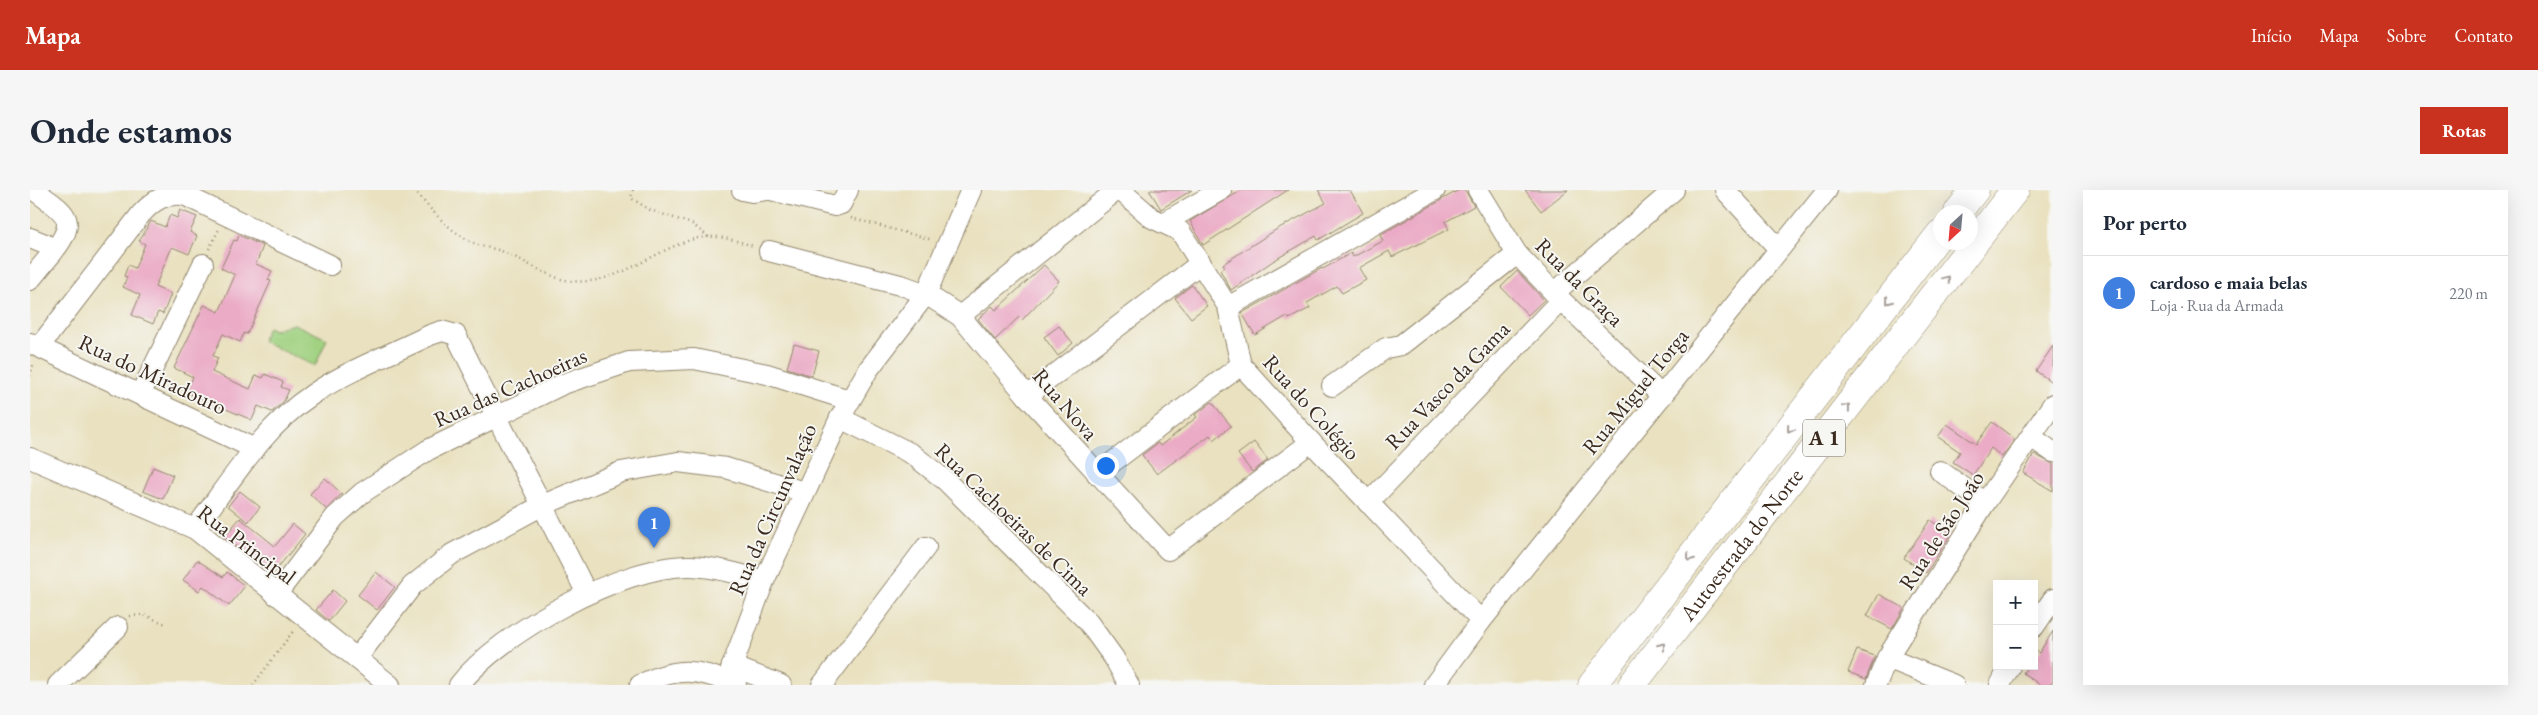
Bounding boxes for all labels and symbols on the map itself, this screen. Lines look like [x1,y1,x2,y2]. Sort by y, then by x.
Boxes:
north arrow [1933,205,1978,250]
street label: Rua da Graça [1529,232,1630,333]
one-way arrow [1941,276,1949,285]
one-way arrow [1887,295,1895,304]
street label: Rua Vasco da Gama [1379,315,1516,456]
street label: Rua Miguel Torga [1576,322,1695,460]
street label: Rua do Miradouro [74,327,232,421]
street label: Rua das Cachoeiras [429,341,591,434]
street label: Rua do Colégio [1256,348,1367,466]
street label: Rua Nova [1026,362,1105,447]
one-way arrow [1841,403,1850,413]
street label: Rua da Circunvalação [722,419,823,600]
road number: A 1 [1803,420,1845,456]
one-way arrow [1787,423,1795,432]
street label: Rua Cachoeiras de Cima [929,436,1099,602]
your location [1093,453,1119,479]
street label: Autoestrada do Norte [1673,462,1810,628]
street label: Rua de São João [1892,465,1991,595]
street label: Rua Principal [192,498,302,591]
pin: 1 [638,507,670,548]
one-way arrow [1688,552,1696,561]
one-way arrow [1656,643,1665,652]

